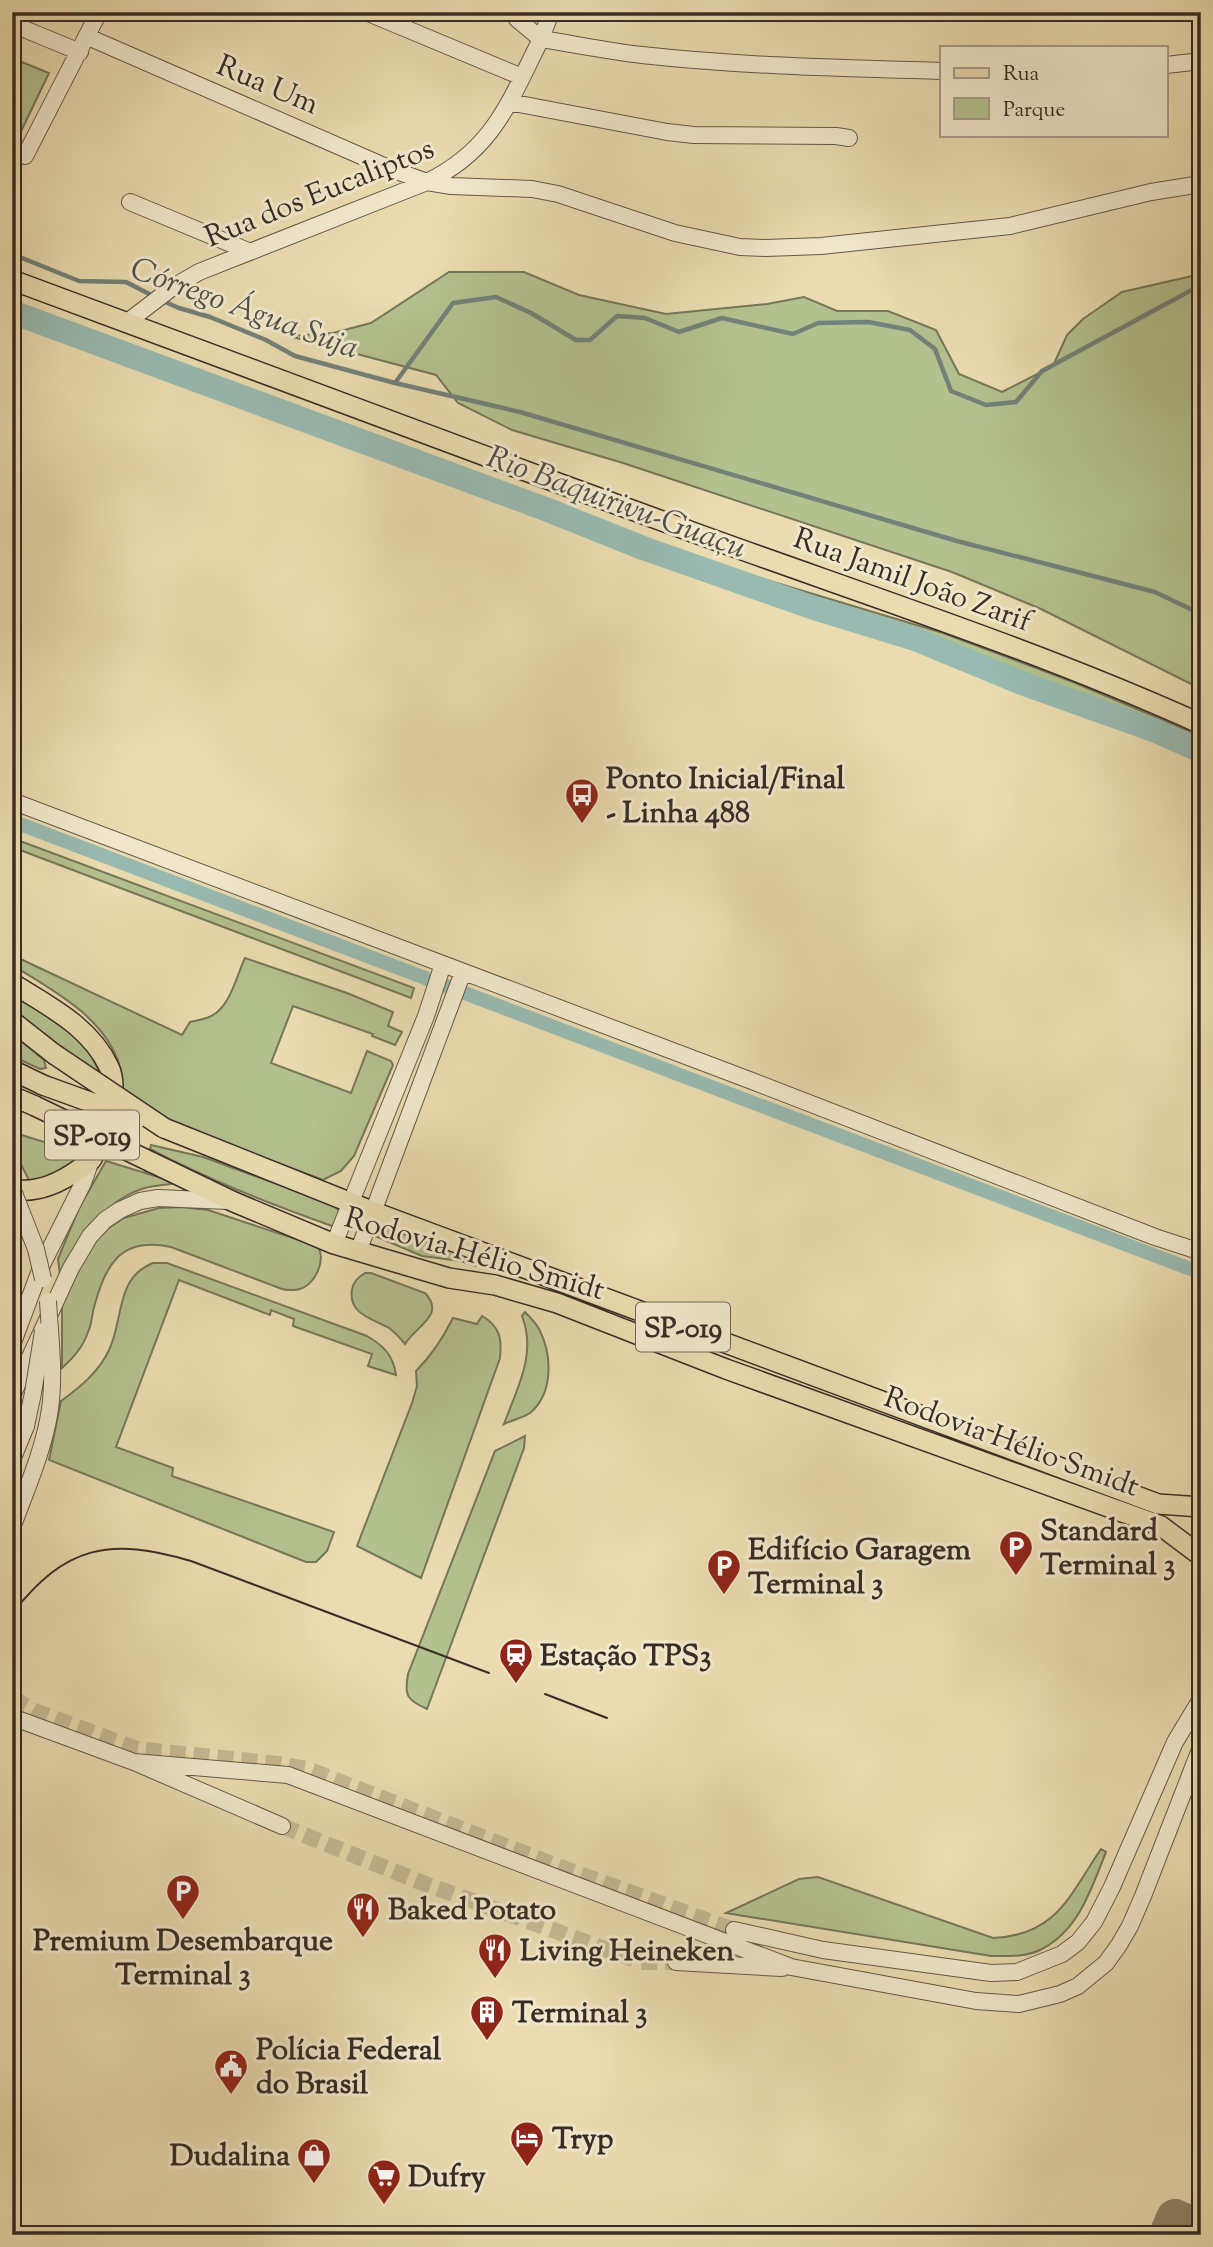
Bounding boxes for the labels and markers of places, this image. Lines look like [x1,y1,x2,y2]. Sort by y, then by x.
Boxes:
place label: Ponto Inicial/Final - Linha 488 [606,759,846,836]
bus stop icon: Ponto Inicial/Final - Linha 488 [563,776,601,825]
place label: Standard Terminal 3 [1040,1511,1175,1588]
parking icon: Standard Terminal 3 [997,1528,1035,1577]
place label: Edifício Garagem Terminal 3 [748,1530,971,1607]
parking icon: Edifício Garagem Terminal 3 [705,1547,743,1596]
station icon: Estação TPS3 [497,1636,535,1685]
place label: Estação TPS3 [540,1636,711,1679]
parking icon: Premium Desembarque Terminal 3 [164,1872,202,1921]
restaurant icon: Baked Potato [344,1890,382,1939]
place label: Baked Potato [388,1890,556,1933]
place label: Premium Desembarque Terminal 3 [33,1921,333,1998]
restaurant icon: Living Heineken [476,1931,514,1980]
place label: Living Heineken [520,1931,734,1974]
building icon: Terminal 3 [468,1993,506,2042]
place label: Terminal 3 [512,1993,647,2036]
place label: Polícia Federal do Brasil [256,2030,442,2107]
public building icon: Polícia Federal do Brasil [212,2047,250,2096]
hotel icon: Tryp [508,2119,546,2168]
place label: Tryp [552,2119,613,2162]
place label: Dudalina [170,2136,290,2179]
shop icon: Dudalina [295,2136,333,2185]
supermarket icon: Dufry [365,2157,403,2206]
place label: Dufry [408,2157,486,2200]

